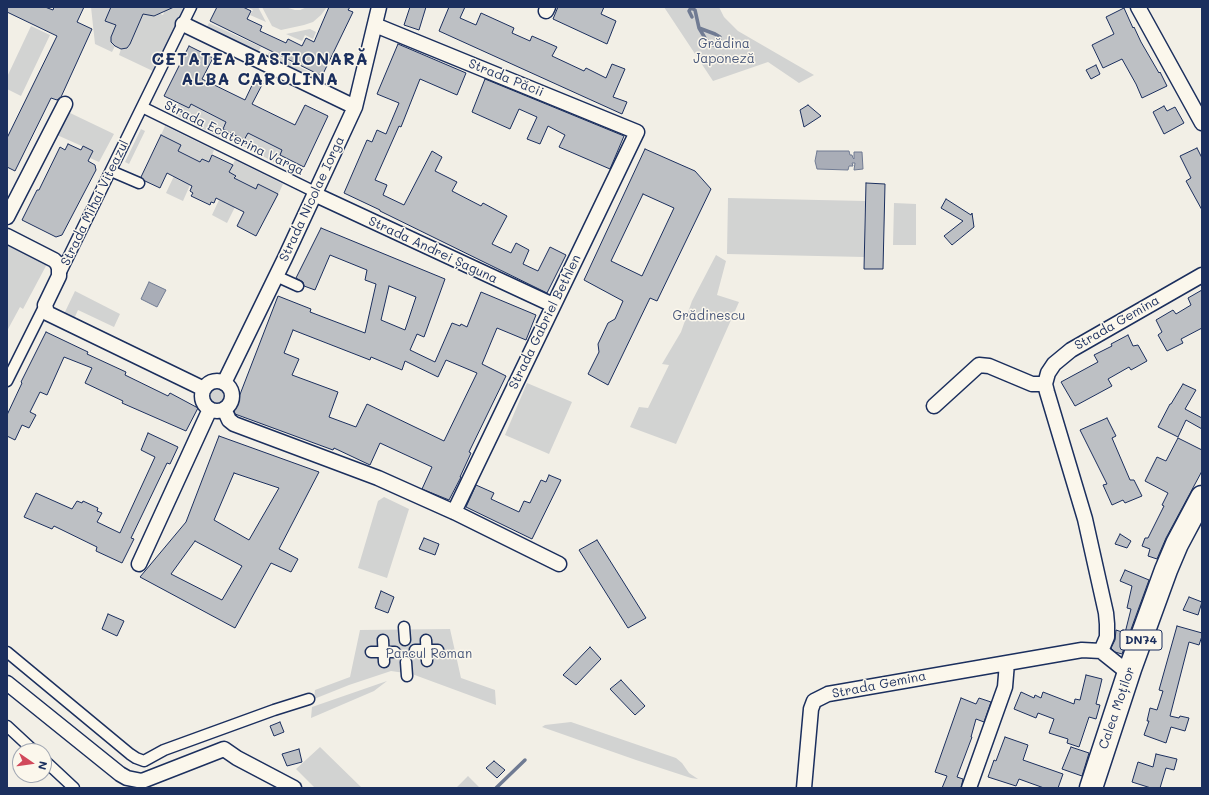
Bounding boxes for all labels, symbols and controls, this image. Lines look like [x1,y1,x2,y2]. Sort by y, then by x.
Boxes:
park label: Grădina Japoneză [693,36,755,67]
district label: CETATEA BASTIONARĂ ALBA CAROLINA [151,50,369,90]
street label: Strada Păcii [466,56,546,100]
street label: Strada Ecaterina Varga [162,97,306,179]
street label: Strada Nicolae Iorga [276,134,348,264]
street label: Strada Mihai Viteazul [58,138,132,268]
street label: Strada Andrei Șaguna [366,213,500,287]
street label: Strada Gabriel Bethlen [506,252,584,392]
street label: Strada Gemina [1072,292,1162,354]
park label: Grădinescu [673,308,745,324]
road number: DN74 [1120,630,1162,650]
park label: Parcul Roman [386,646,472,662]
street label: Calea Moților [1096,665,1138,751]
street label: Strada Gemina [831,668,927,702]
north arrow [12,743,52,783]
text: N [35,760,51,771]

